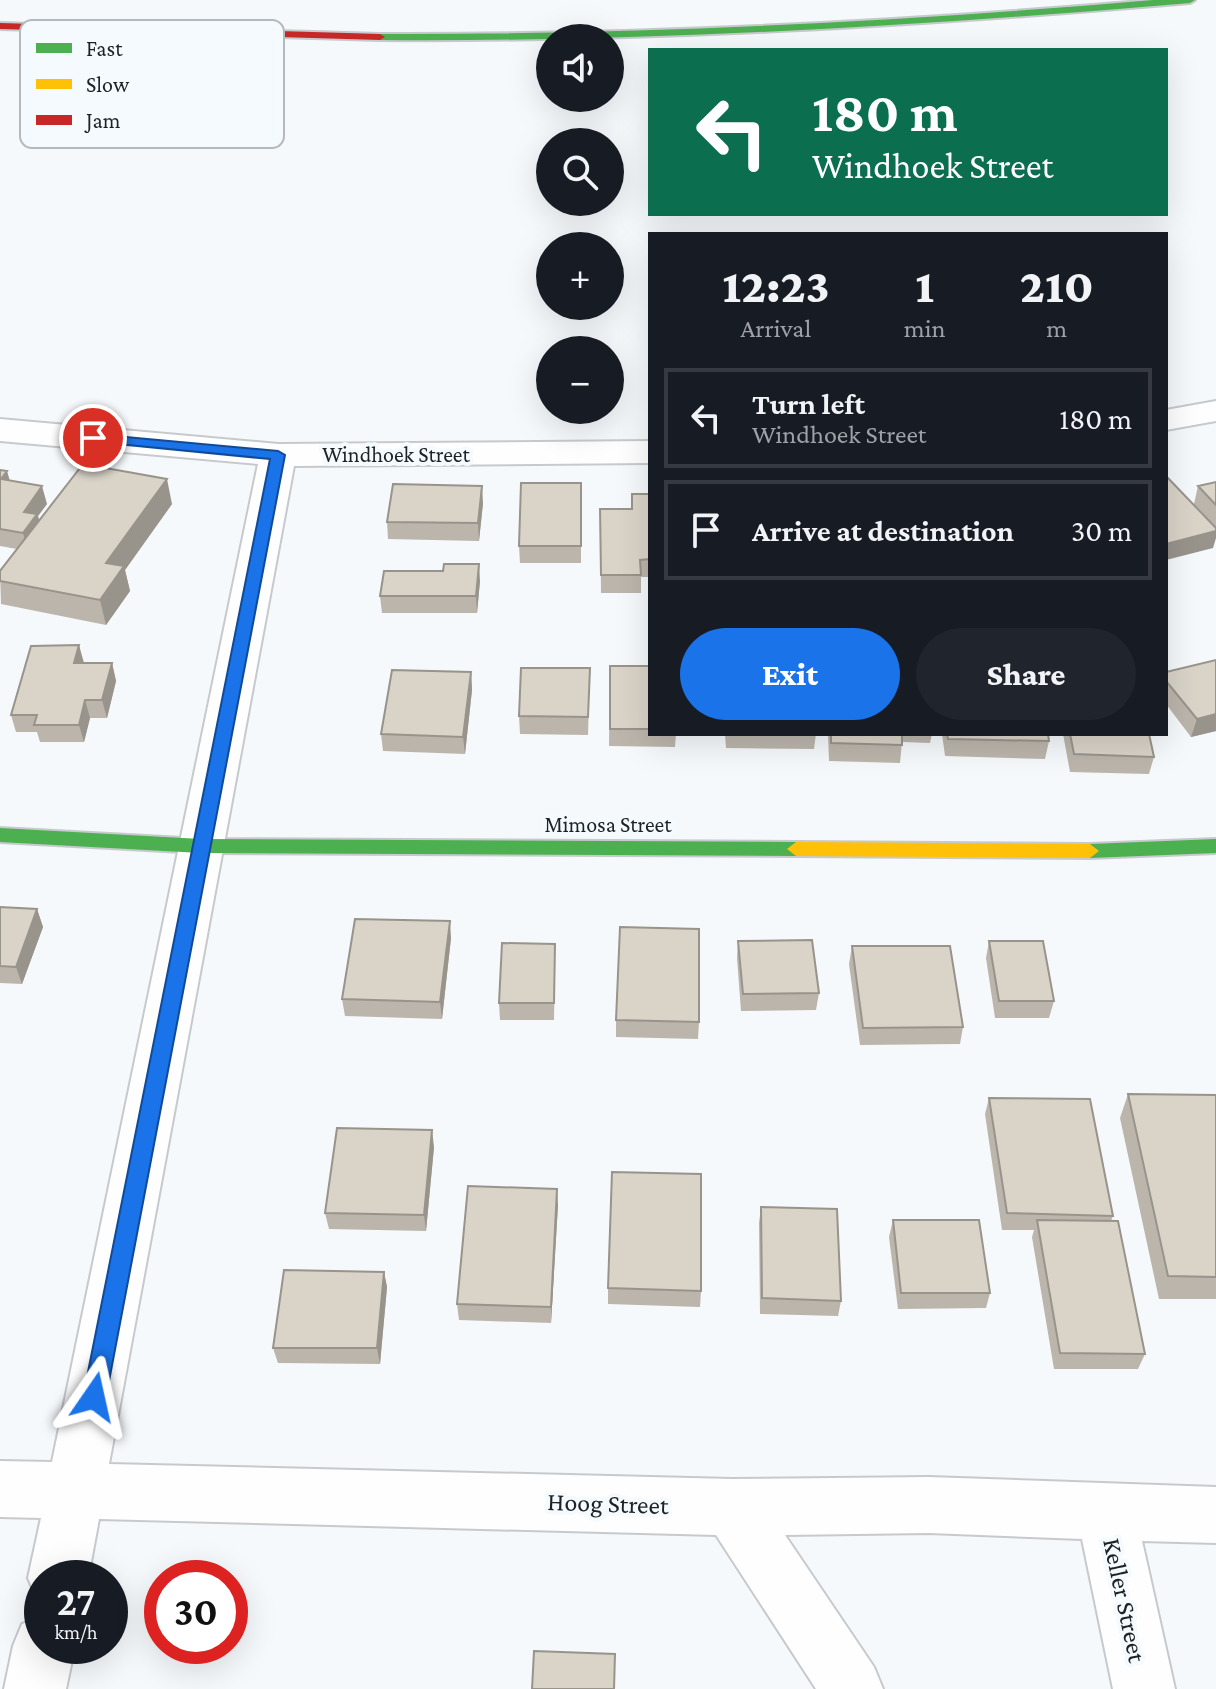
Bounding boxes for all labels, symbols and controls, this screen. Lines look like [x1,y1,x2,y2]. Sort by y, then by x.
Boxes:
legend [20,20,284,148]
map controls [536,24,624,424]
button: sound [536,24,624,112]
text: Fast [86,36,123,61]
text: Slow [86,72,130,97]
icon: left [680,80,784,184]
text: 180 m [812,81,958,143]
text: Jam [84,108,121,133]
button: search [536,128,624,216]
text: Windhoek Street [812,146,1054,186]
button: + [536,232,624,320]
text: 12:23 [722,259,829,312]
text: 1 [915,259,934,312]
text: 210 [1020,259,1094,312]
text: Arrival [741,314,811,343]
text: min [904,314,945,343]
text: m [1046,314,1067,343]
button: − [536,336,624,424]
text: Turn left [752,387,865,420]
icon: left [684,396,728,440]
text: 180 m [1059,402,1132,435]
pin [59,404,127,472]
icon: arrive [71,416,115,460]
text: Windhoek Street [752,420,926,449]
street label: Windhoek Street [322,442,471,467]
icon: arrive [684,508,728,552]
text: Arrive at destination [752,514,1014,547]
text: 30 m [1071,514,1132,547]
button: Exit [680,628,900,720]
button: Share [916,628,1136,720]
street label: Mimosa Street [544,812,672,837]
position arrow [52,1355,136,1439]
street label: Hoog Street [547,1487,669,1520]
street label: Keller Street [1097,1535,1152,1665]
speed limit sign: 30 [144,1560,248,1664]
text: 27 [57,1579,95,1624]
text: km/h [54,1621,98,1643]

